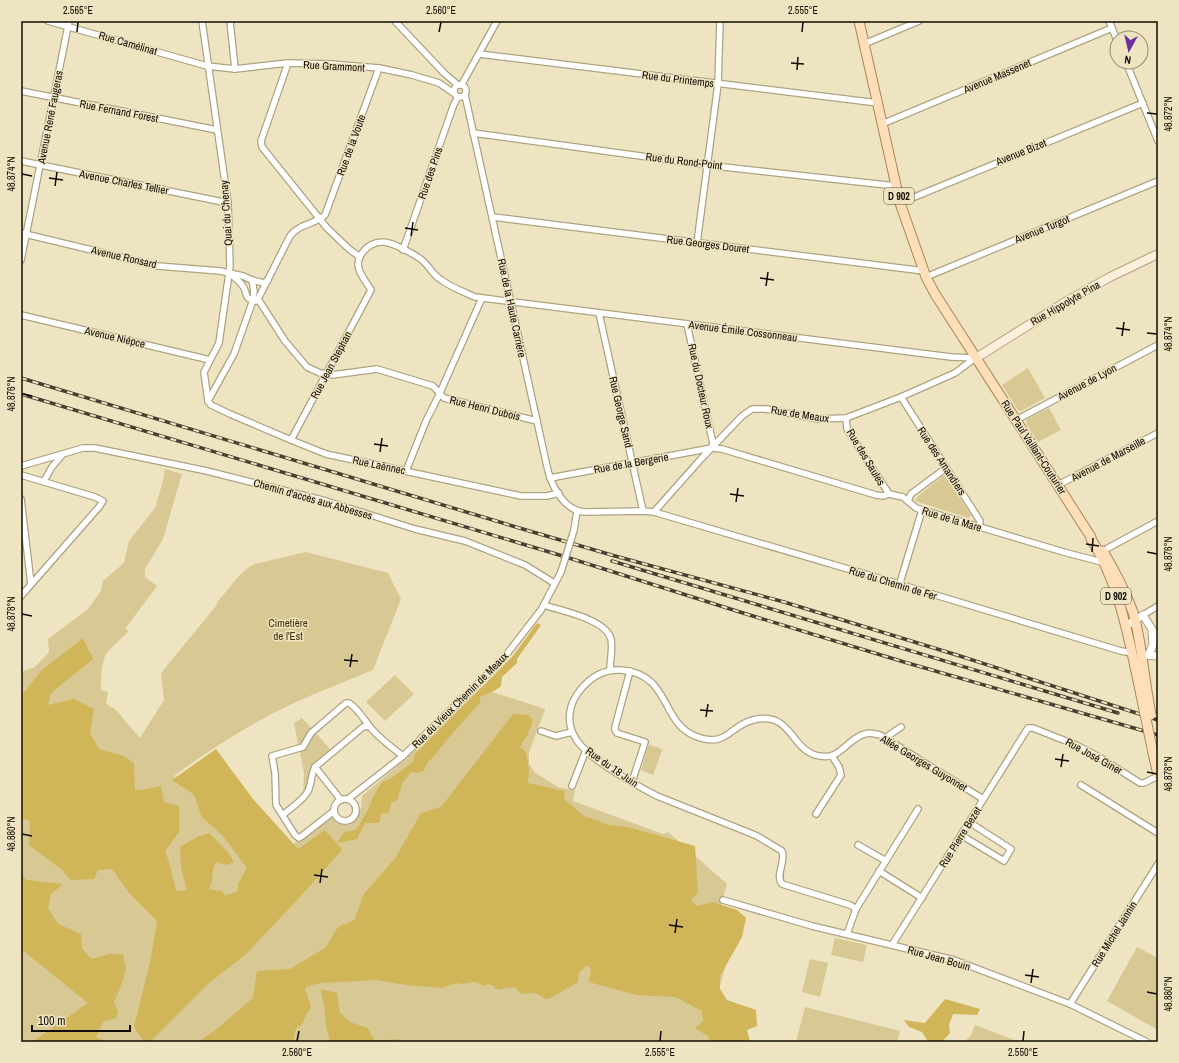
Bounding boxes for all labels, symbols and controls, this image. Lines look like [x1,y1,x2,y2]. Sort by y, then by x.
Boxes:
text: 2.565°E [63,4,93,17]
text: 2.560°E [426,4,456,17]
text: 2.555°E [788,4,818,17]
street label: Rue Camélinat [97,28,159,58]
north arrow [1109,30,1149,70]
text: N [1123,53,1132,67]
street label: Avenue Massenet [960,55,1033,97]
street label: Rue Grammont [303,57,366,75]
street label: Rue du Printemps [641,68,715,90]
street label: Avenue René Faugeras [34,69,66,166]
text: 48.872°N [1162,96,1175,132]
street label: Rue Fernand Forest [78,97,160,126]
street label: Rue de la Voute [333,112,369,178]
street label: Avenue Bizet [993,135,1049,169]
street label: Rue des Pins [415,145,446,201]
street label: Rue du Rond-Point [645,149,724,173]
text: 48.874°N [5,156,18,192]
street label: Avenue Charles Tellier [77,166,170,197]
street label: Quai du Chenay [217,179,235,246]
road number: D 902 [884,188,914,204]
street label: Avenue Turgot [1012,211,1072,247]
street label: Rue Georges Douret [666,232,751,256]
street label: Avenue Ronsard [89,242,158,271]
street label: Rue de la Haute Carrière [495,257,529,359]
street label: Rue Hippolyte Pina [1028,277,1102,329]
text: 48.874°N [1162,316,1175,352]
street label: Avenue Émile Cossonneau [687,317,798,345]
street label: Avenue Niépce [82,323,147,351]
street label: Rue Jean Stephan [307,329,355,401]
street label: Rue du Docteur Roux [685,342,717,430]
street label: Avenue de Lyon [1054,361,1119,404]
street label: Rue George Sand [606,375,636,449]
text: 48.876°N [5,376,18,412]
street label: Rue Henri Dubois [448,392,522,424]
street label: Rue Paul Vaillant-Couturier [998,397,1070,497]
street label: Rue de Meaux [770,402,831,426]
street label: Rue des Amandiers [915,424,970,498]
street label: Rue des Saules [844,426,889,488]
street label: Avenue de Marseille [1068,434,1148,485]
street label: Rue de la Bergerie [593,450,669,476]
street label: Rue Laënnec [351,453,407,478]
street label: Chemin d'accès aux Abbesses [252,475,375,523]
street label: Rue de la Mare [920,503,984,535]
text: 48.876°N [1162,536,1175,572]
street label: Rue du Chemin de Fer [847,563,939,603]
road number: D 902 [1101,588,1131,604]
text: 48.878°N [5,596,18,632]
park label: Cimetière de l'Est [268,616,308,643]
street label: Rue du Vieux Chemin de Meaux [409,648,512,751]
street label: Allée Georges Guyonnet [877,731,970,795]
street label: Rue José Giner [1063,735,1125,777]
street label: Rue du 18 Juin [583,744,641,790]
text: 48.878°N [1162,756,1175,792]
street label: Rue Pierre Bezet [936,804,985,870]
text: 48.880°N [5,816,18,852]
street label: Rue Michel Jannin [1088,898,1140,970]
street label: Rue Jean Bouin [906,942,972,974]
text: 48.880°N [1162,976,1175,1012]
scale bar [32,1007,130,1033]
text: 100 m [38,1013,65,1029]
text: 2.560°E [282,1046,312,1059]
text: 2.555°E [645,1046,675,1059]
text: 2.550°E [1008,1046,1038,1059]

